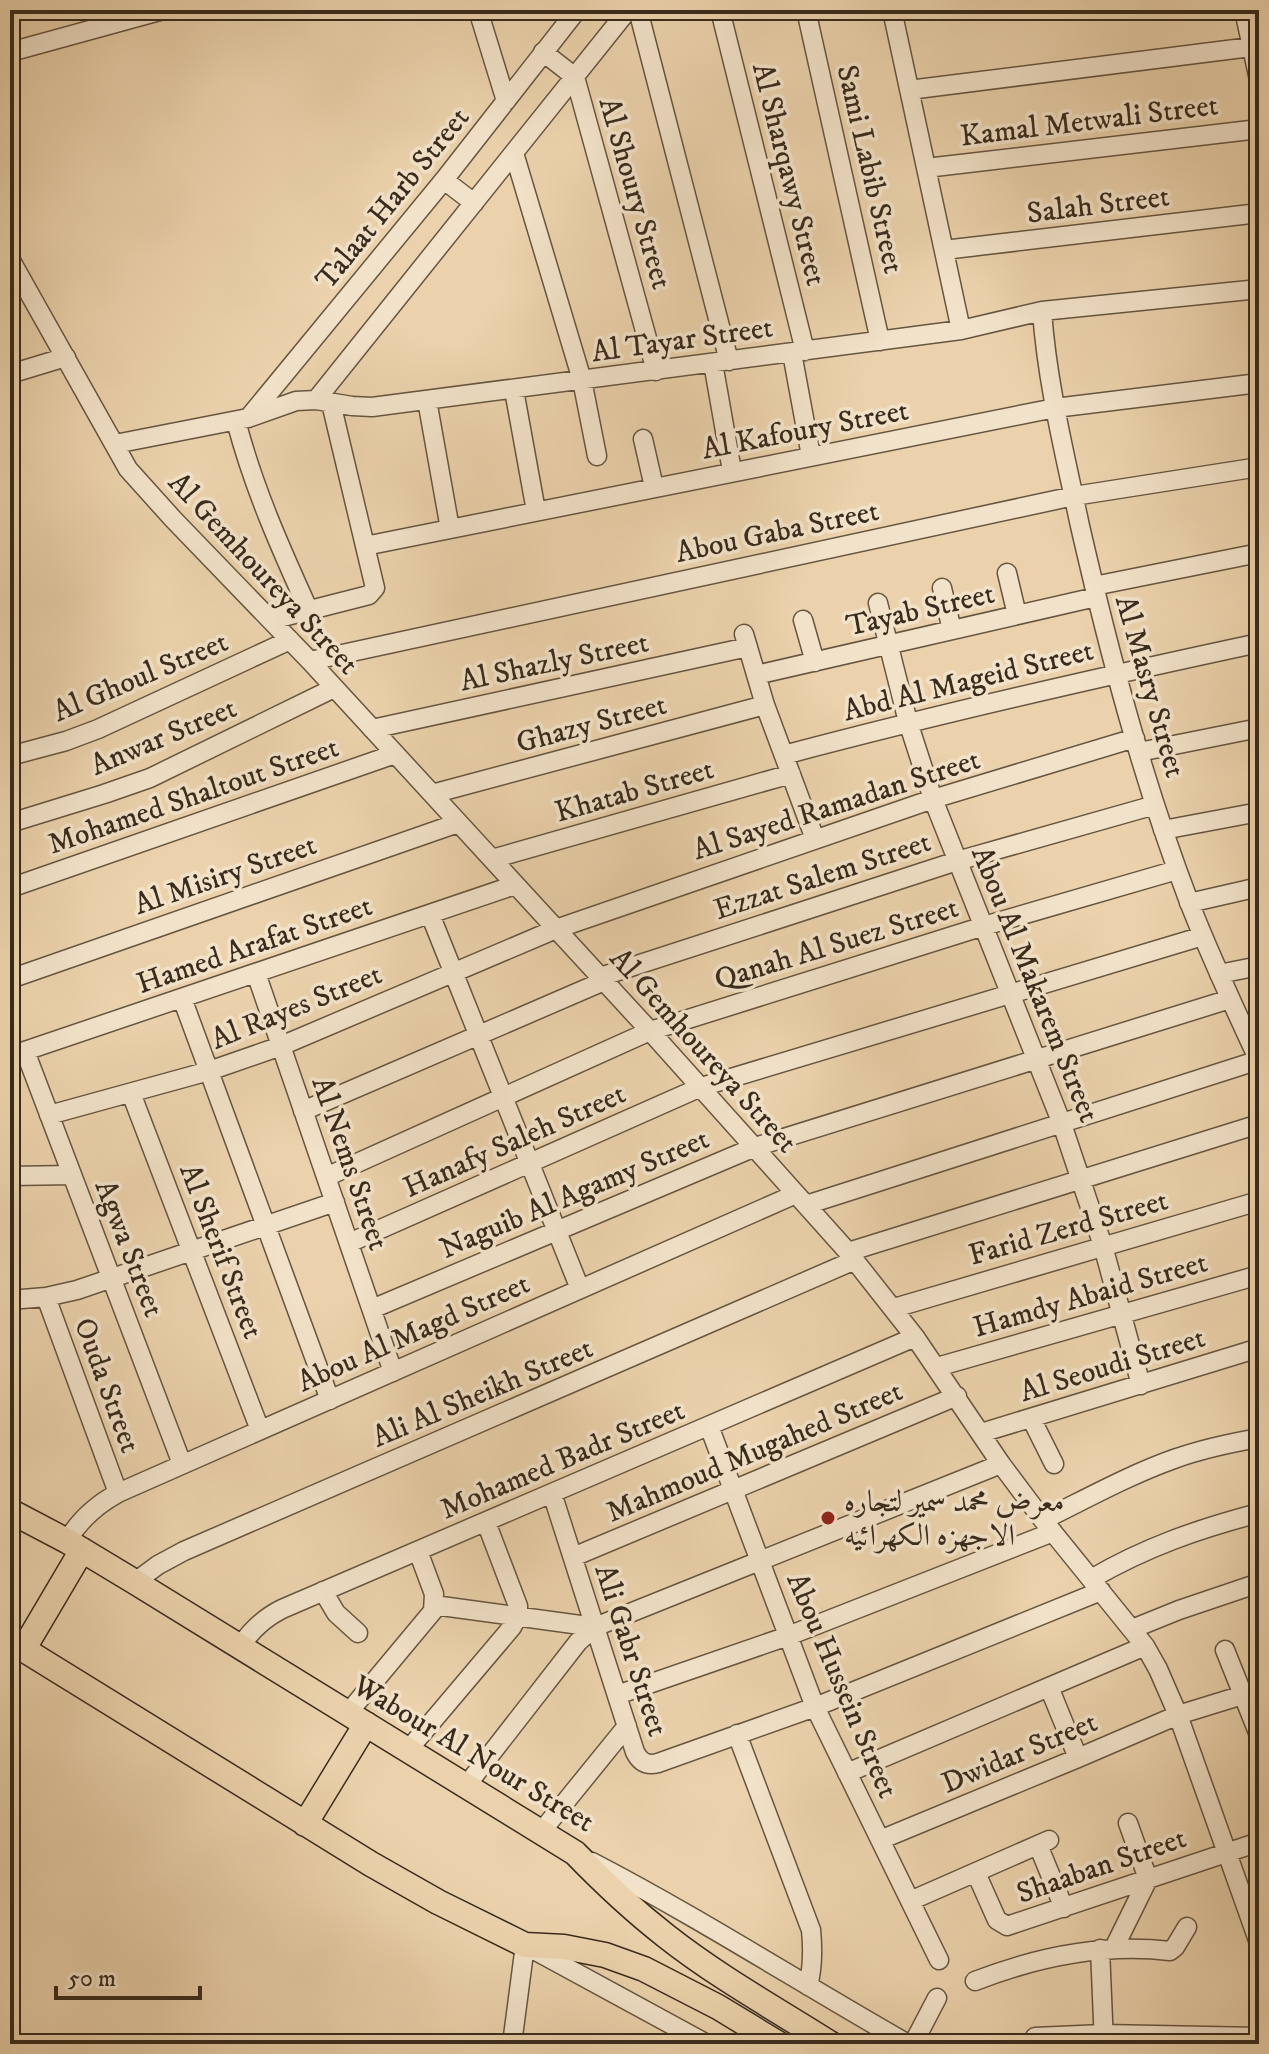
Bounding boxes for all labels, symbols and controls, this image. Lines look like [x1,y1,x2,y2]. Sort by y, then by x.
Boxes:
street label: Al Sharqawy Street [743,59,834,289]
street label: Sami Labib Street [828,62,911,277]
street label: Kamal Metwali Street [958,87,1220,156]
street label: Al Shoury Street [590,93,680,294]
street label: Talaat Harb Street [308,100,478,298]
street label: Salah Street [1025,178,1172,233]
street label: Al Tayar Street [589,309,775,372]
street label: Al Kafoury Street [699,392,912,469]
street label: Al Gemhoureya Street [160,465,366,683]
street label: Abou Gaba Street [672,493,882,572]
street label: Tayab Street [843,575,998,645]
street label: Al Masry Street [1106,591,1193,782]
street label: Al Ghoul Street [47,624,234,731]
street label: Al Shazly Street [457,624,652,701]
street label: Abd Al Mageid Street [839,632,1097,730]
street label: Ghazy Street [512,687,671,762]
street label: Anwar Street [85,690,242,785]
street label: Mohamed Shaltout Street [43,729,344,864]
street label: Al Sayed Ramadan Street [688,742,985,869]
street label: Khatab Street [551,751,718,832]
street label: Ezzat Salem Street [709,824,936,929]
street label: Al Misiry Street [130,827,321,924]
street label: Abou Al Makarem Street [962,841,1107,1128]
street label: Hamed Arafat Street [132,888,377,1003]
street label: Qanah Al Suez Street [710,890,963,999]
street label: Al Gemhoureya Street [601,941,805,1161]
street label: Al Rayes Street [206,956,387,1058]
street label: Al Nems Street [303,1072,397,1255]
street label: Hanafy Saleh Street [398,1076,632,1207]
street label: Naguib Al Agamy Street [434,1121,715,1268]
street label: Al Sherif Street [170,1159,271,1344]
street label: Agwa Street [86,1175,172,1322]
street label: Farid Zerd Street [964,1182,1172,1275]
street label: Hamdy Abaid Street [969,1244,1212,1347]
street label: Abou Al Magd Street [292,1266,535,1401]
street label: Ouda Street [65,1313,148,1458]
street label: Al Seoudi Street [1015,1320,1210,1411]
street label: Ali Al Sheikh Street [367,1330,599,1457]
street label: Mahmoud Mugahed Street [601,1373,908,1532]
street label: Mohamed Badr Street [435,1392,690,1528]
place label: معرض محمد سمير لتجاره الاجهزه الكهرائيه [844,1484,1065,1555]
marker: معرض محمد سمير لتجاره الاجهزه الكهرائيه [819,1509,837,1527]
street label: Ali Gabr Street [585,1560,676,1741]
street label: Abou Hussein Street [777,1567,906,1804]
street label: Wabour Al Nour Street [345,1667,601,1841]
street label: Dwidar Street [936,1704,1103,1803]
street label: Shaaban Street [1012,1820,1191,1913]
scale bar [56,1950,200,2000]
text: 50 m [68,1964,116,1994]

